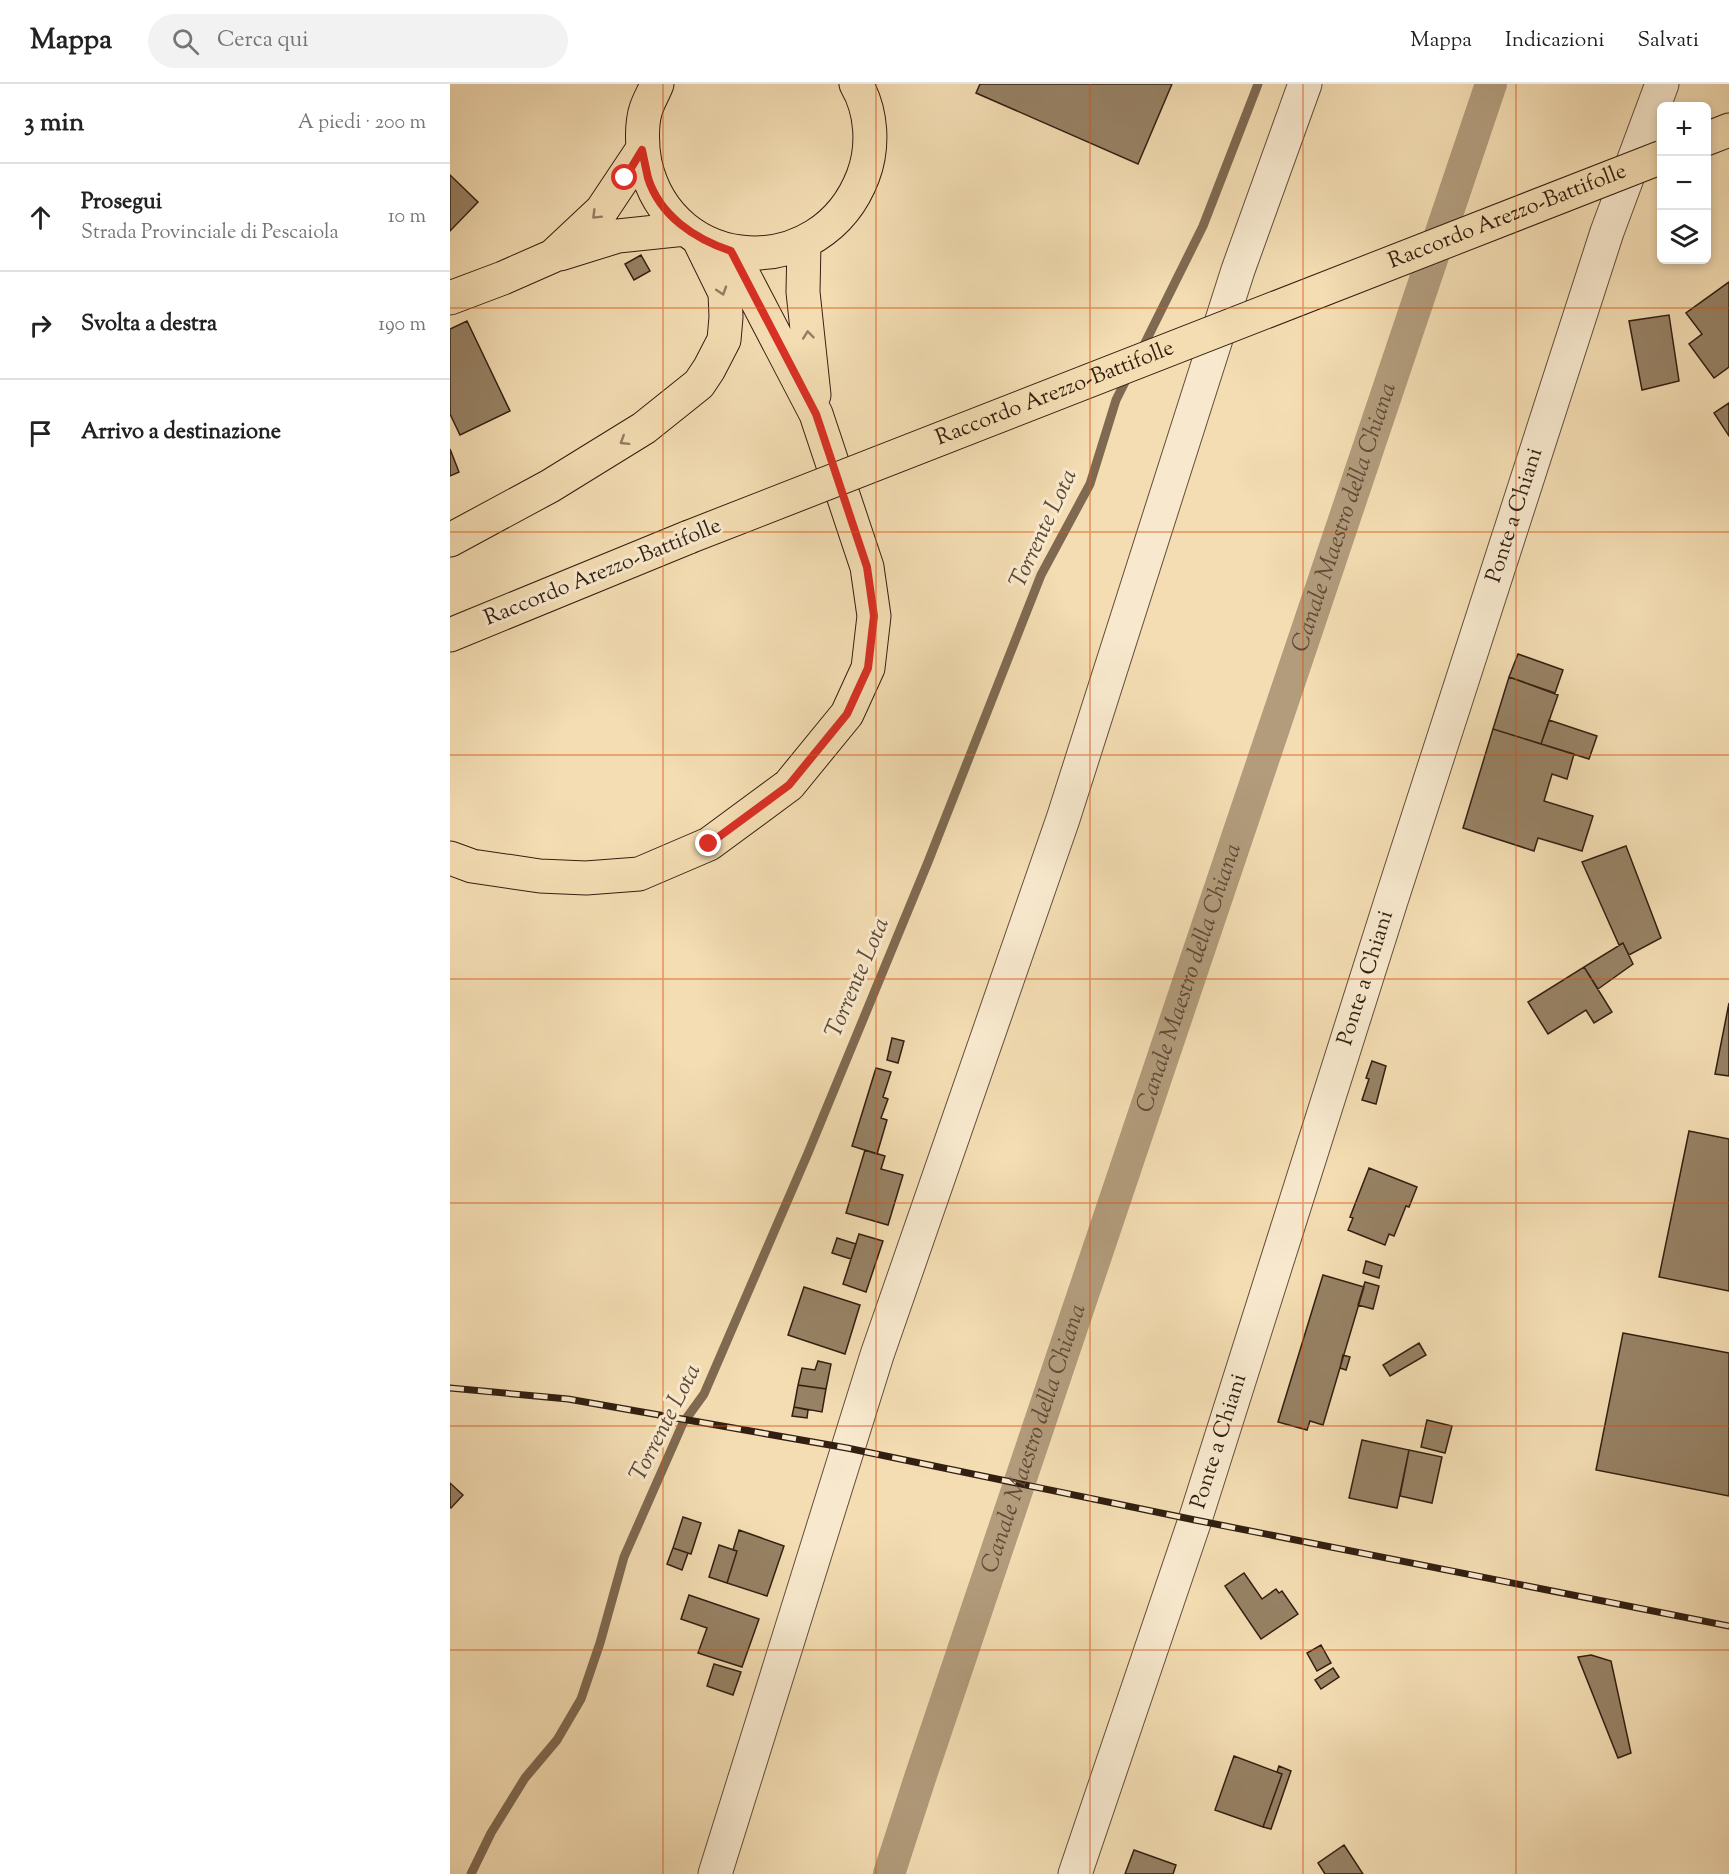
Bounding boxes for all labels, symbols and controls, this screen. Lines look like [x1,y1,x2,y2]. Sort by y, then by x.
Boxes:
search box [148,14,568,68]
text: Mappa [30,21,112,61]
icon: search [169,25,202,58]
text: Cerca qui [217,25,308,57]
text: Mappa [1410,26,1472,56]
text: Indicazioni [1505,26,1605,56]
text: Salvati [1638,26,1699,56]
map controls [1657,102,1711,264]
button: + [1657,102,1711,156]
text: 3 min [24,105,84,142]
text: A piedi · 200 m [298,109,426,138]
street label: Raccordo Arezzo-Battifolle [1384,156,1632,278]
button: − [1657,156,1711,210]
route start [611,164,637,190]
text: Prosegui [81,187,162,219]
icon: ahead [24,201,57,234]
text: 10 m [388,203,426,232]
one-way arrow [593,207,604,218]
button: layers [1657,210,1711,264]
text: Strada Provinciale di Pescaiola [81,219,339,248]
one-way arrow [715,285,727,296]
icon: right [24,309,57,342]
text: Svolta a destra [81,309,217,341]
text: 190 m [378,311,426,340]
one-way arrow [802,331,815,340]
street label: Raccordo Arezzo-Battifolle [931,333,1179,455]
water label: Canale Maestro della Chiana [1284,378,1406,657]
icon: arrive [24,417,57,450]
text: Arrivo a destinazione [81,417,281,449]
one-way arrow [620,433,630,445]
street label: Ponte a Chiani [1479,444,1552,587]
water label: Torrente Lota [1002,464,1086,594]
street label: Raccordo Arezzo-Battifolle [480,511,726,635]
route end [695,830,721,856]
water label: Canale Maestro della Chiana [1128,839,1251,1117]
street label: Ponte a Chiani [1330,907,1403,1050]
water label: Torrente Lota [817,912,899,1044]
water label: Canale Maestro della Chiana [973,1300,1096,1578]
water label: Torrente Lota [622,1358,710,1488]
street label: Ponte a Chiani [1183,1370,1256,1513]

